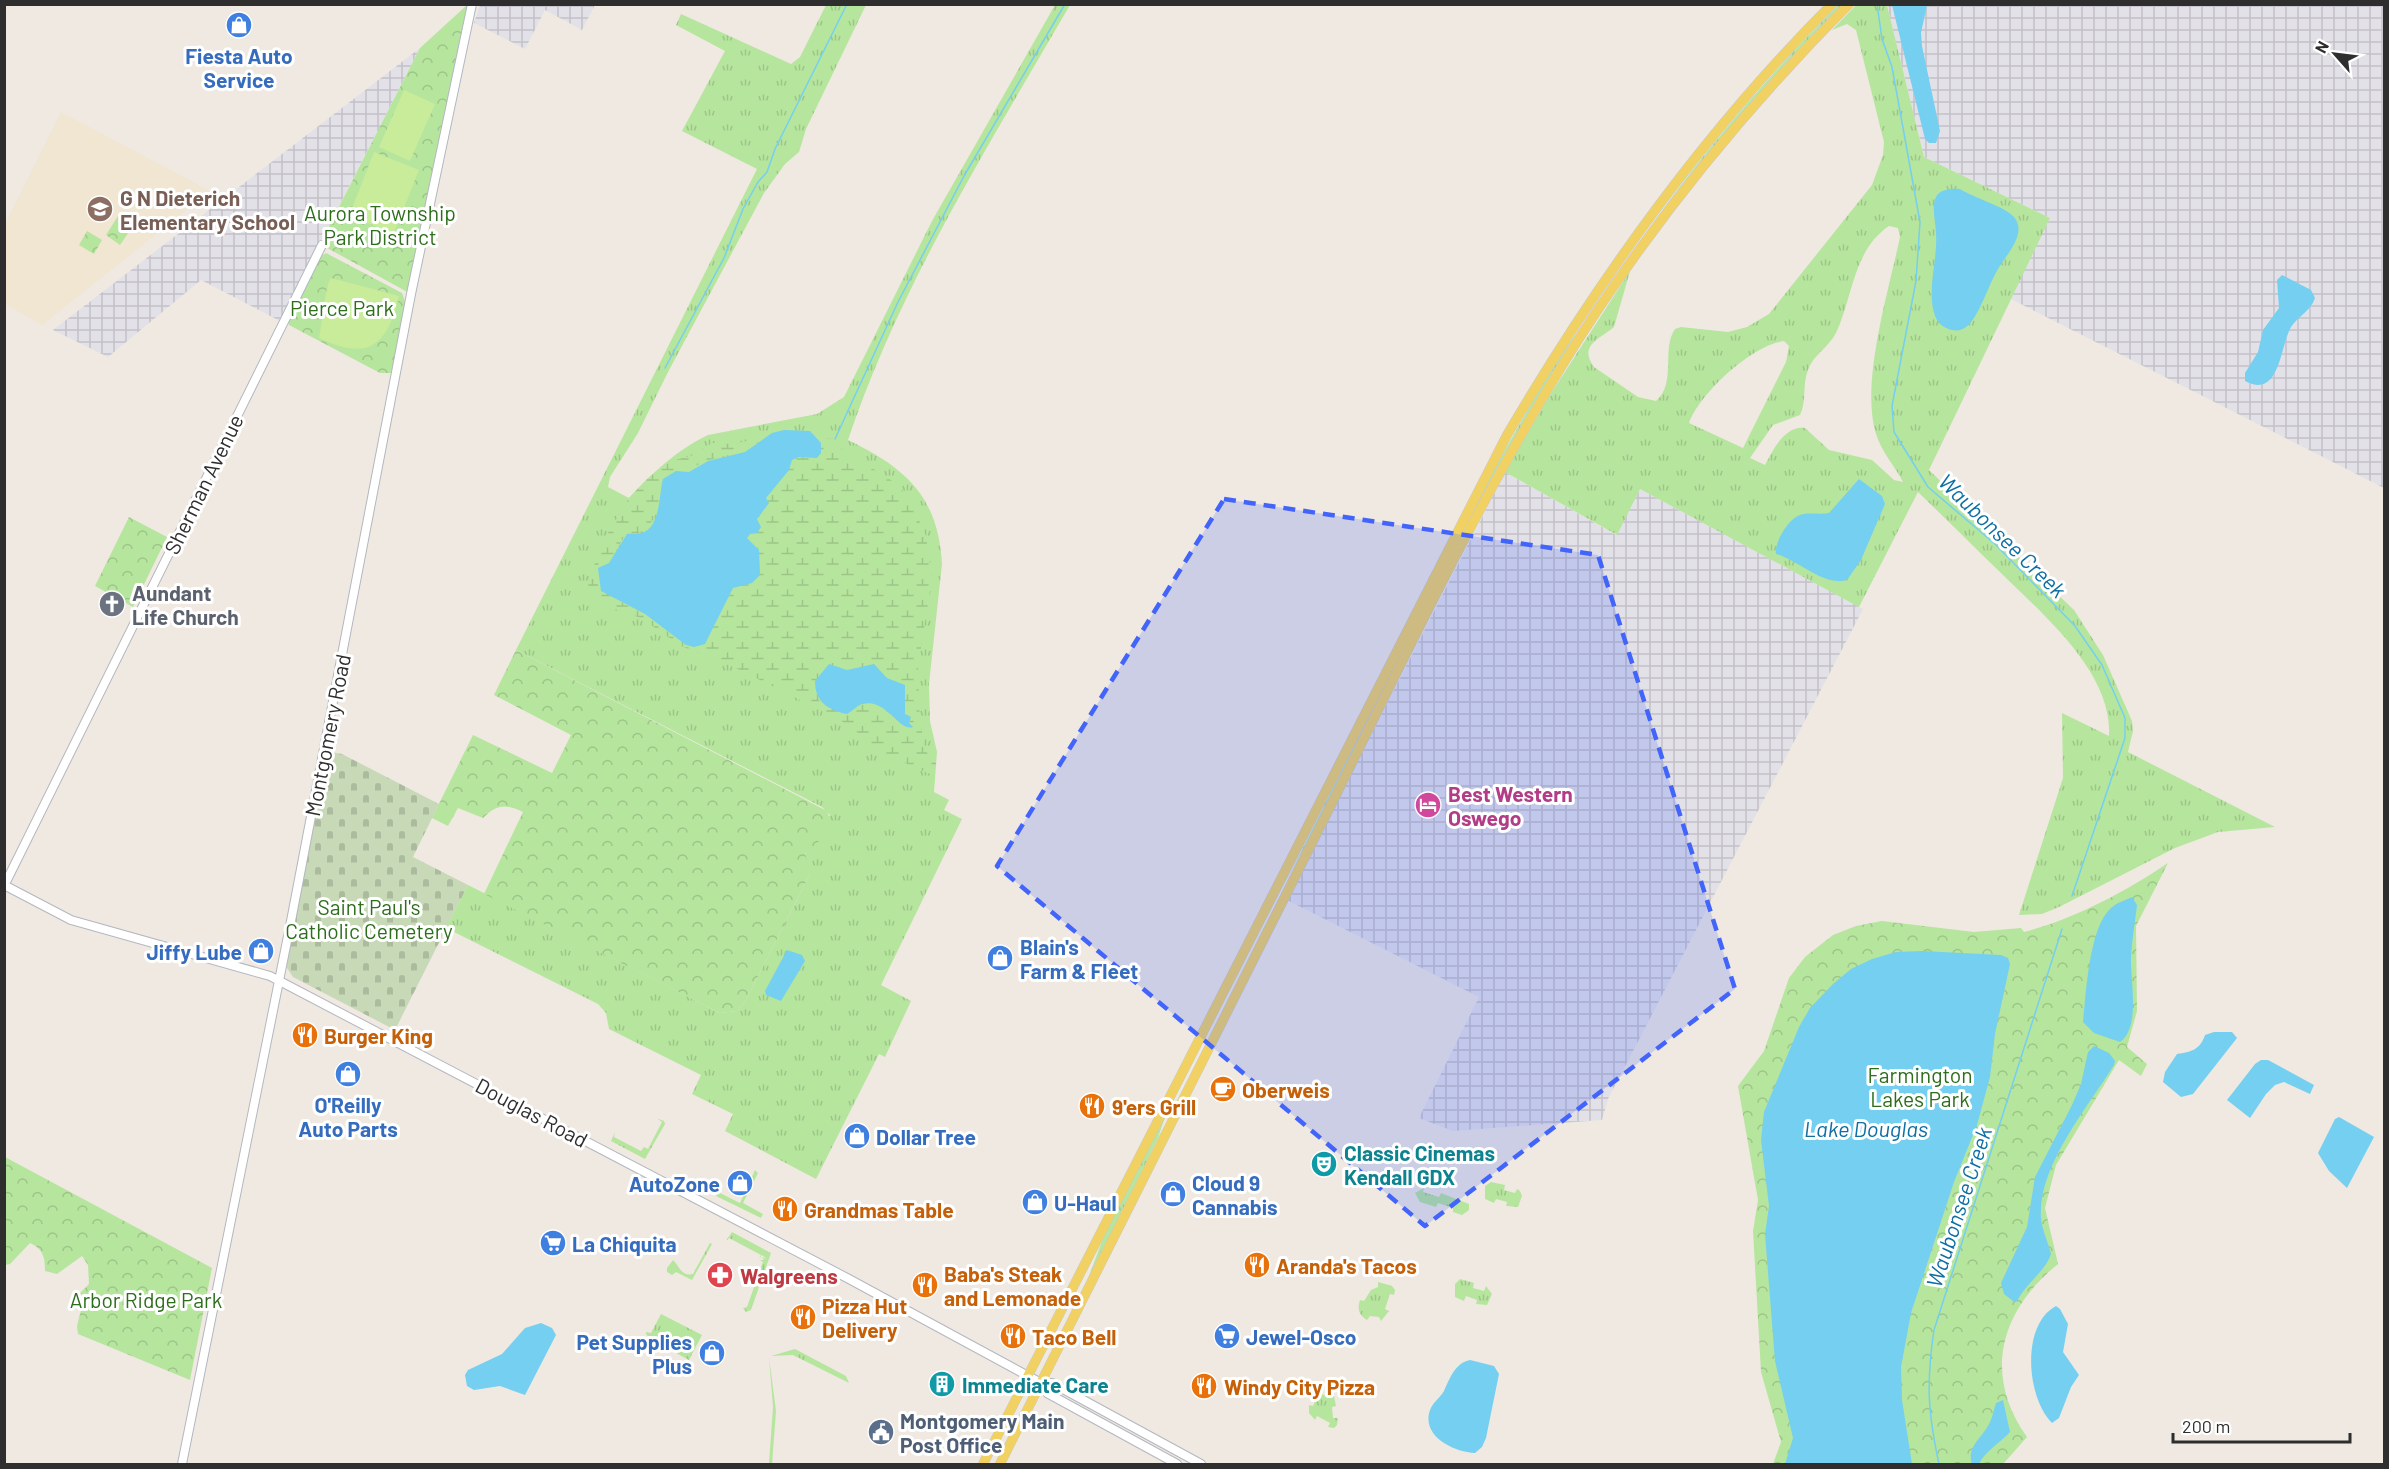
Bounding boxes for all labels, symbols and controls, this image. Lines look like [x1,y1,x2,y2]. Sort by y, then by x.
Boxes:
shop icon: Fiesta Auto Service [224,10,254,40]
north arrow [2305,24,2365,84]
text: N [2310,38,2332,56]
place label: Fiesta Auto Service [185,43,293,92]
place label: G N Dieterich Elementary School [120,185,295,234]
school or university icon: G N Dieterich Elementary School [85,194,115,224]
park label: Aurora Township Park District [304,200,456,249]
park label: Pierce Park [290,295,394,320]
street label: Sherman Avenue [158,410,248,558]
water label: Waubonsee Creek [1934,468,2072,603]
place label: Aundant Life Church [132,580,239,629]
church icon: Aundant Life Church [97,589,127,619]
street label: Montgomery Road [299,652,355,818]
place label: Best Western Oswego [1448,781,1573,830]
hotel icon: Best Western Oswego [1413,790,1443,820]
park label: Saint Paul's Catholic Cemetery [285,894,453,943]
place label: Blain's Farm & Fleet [1020,934,1138,983]
shop icon: Jiffy Lube [246,936,276,966]
place label: Jiffy Lube [147,939,242,964]
shop icon: Blain's Farm & Fleet [985,943,1015,973]
restaurant icon: Burger King [290,1020,320,1050]
place label: Burger King [324,1023,433,1048]
shop icon: O'Reilly Auto Parts [333,1059,363,1089]
park label: Farmington Lakes Park [1868,1062,1973,1111]
street label: Douglas Road [472,1072,592,1152]
cafe icon: Oberweis [1208,1074,1238,1104]
place label: Oberweis [1242,1077,1330,1102]
restaurant icon: 9'ers Grill [1077,1091,1107,1121]
place label: O'Reilly Auto Parts [298,1092,398,1141]
place label: 9'ers Grill [1112,1094,1196,1119]
water label: Lake Douglas [1804,1115,1928,1141]
shop icon: Dollar Tree [842,1121,872,1151]
water label: Waubonsee Creek [1920,1123,1996,1290]
place label: Dollar Tree [876,1124,976,1149]
place label: Classic Cinemas Kendall GDX [1344,1140,1495,1189]
theatre icon: Classic Cinemas Kendall GDX [1309,1149,1339,1179]
shop icon: AutoZone [725,1168,755,1198]
place label: Cloud 9 Cannabis [1192,1170,1278,1219]
place label: AutoZone [629,1171,720,1196]
shop icon: Cloud 9 Cannabis [1158,1179,1188,1209]
shop icon: U-Haul [1020,1187,1050,1217]
place label: U-Haul [1054,1190,1117,1215]
restaurant icon: Grandmas Table [770,1194,800,1224]
place label: Grandmas Table [804,1197,954,1222]
supermarket icon: La Chiquita [538,1228,568,1258]
place label: La Chiquita [572,1231,677,1256]
restaurant icon: Aranda's Tacos [1242,1250,1272,1280]
place label: Aranda's Tacos [1276,1253,1417,1278]
pharmacy icon: Walgreens [705,1260,735,1290]
place label: Baba's Steak and Lemonade [944,1261,1081,1310]
place label: Walgreens [740,1263,838,1288]
restaurant icon: Baba's Steak and Lemonade [910,1270,940,1300]
park label: Arbor Ridge Park [70,1287,222,1312]
place label: Pizza Hut Delivery [822,1293,907,1342]
restaurant icon: Pizza Hut Delivery [788,1302,818,1332]
restaurant icon: Taco Bell [998,1321,1028,1351]
supermarket icon: Jewel-Osco [1212,1321,1242,1351]
place label: Taco Bell [1032,1324,1116,1349]
place label: Jewel-Osco [1246,1324,1356,1349]
place label: Pet Supplies Plus [577,1329,692,1378]
shop icon: Pet Supplies Plus [697,1338,727,1368]
building icon: Immediate Care [927,1369,957,1399]
restaurant icon: Windy City Pizza [1189,1371,1219,1401]
place label: Immediate Care [962,1372,1109,1397]
place label: Windy City Pizza [1224,1374,1375,1399]
scale bar [2173,1406,2350,1444]
place label: Montgomery Main Post Office [900,1408,1064,1457]
text: 200 m [2182,1415,2230,1437]
public building icon: Montgomery Main Post Office [866,1417,896,1447]

